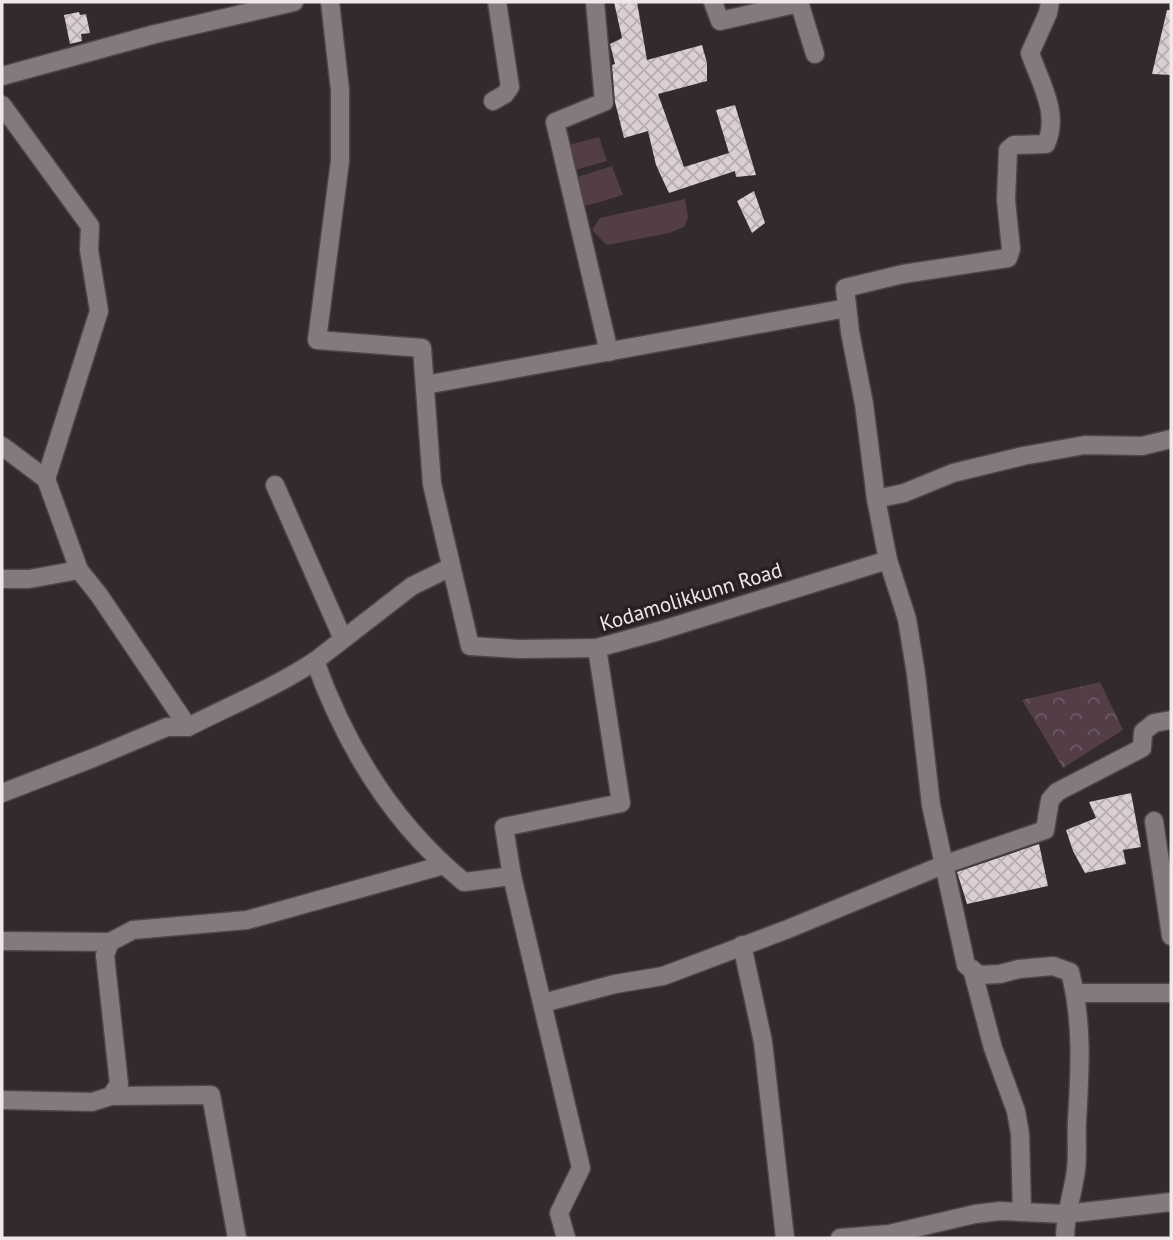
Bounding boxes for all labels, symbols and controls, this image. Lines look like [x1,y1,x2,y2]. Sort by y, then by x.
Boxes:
street label: Kodamolikkunn Road [596,556,785,637]

